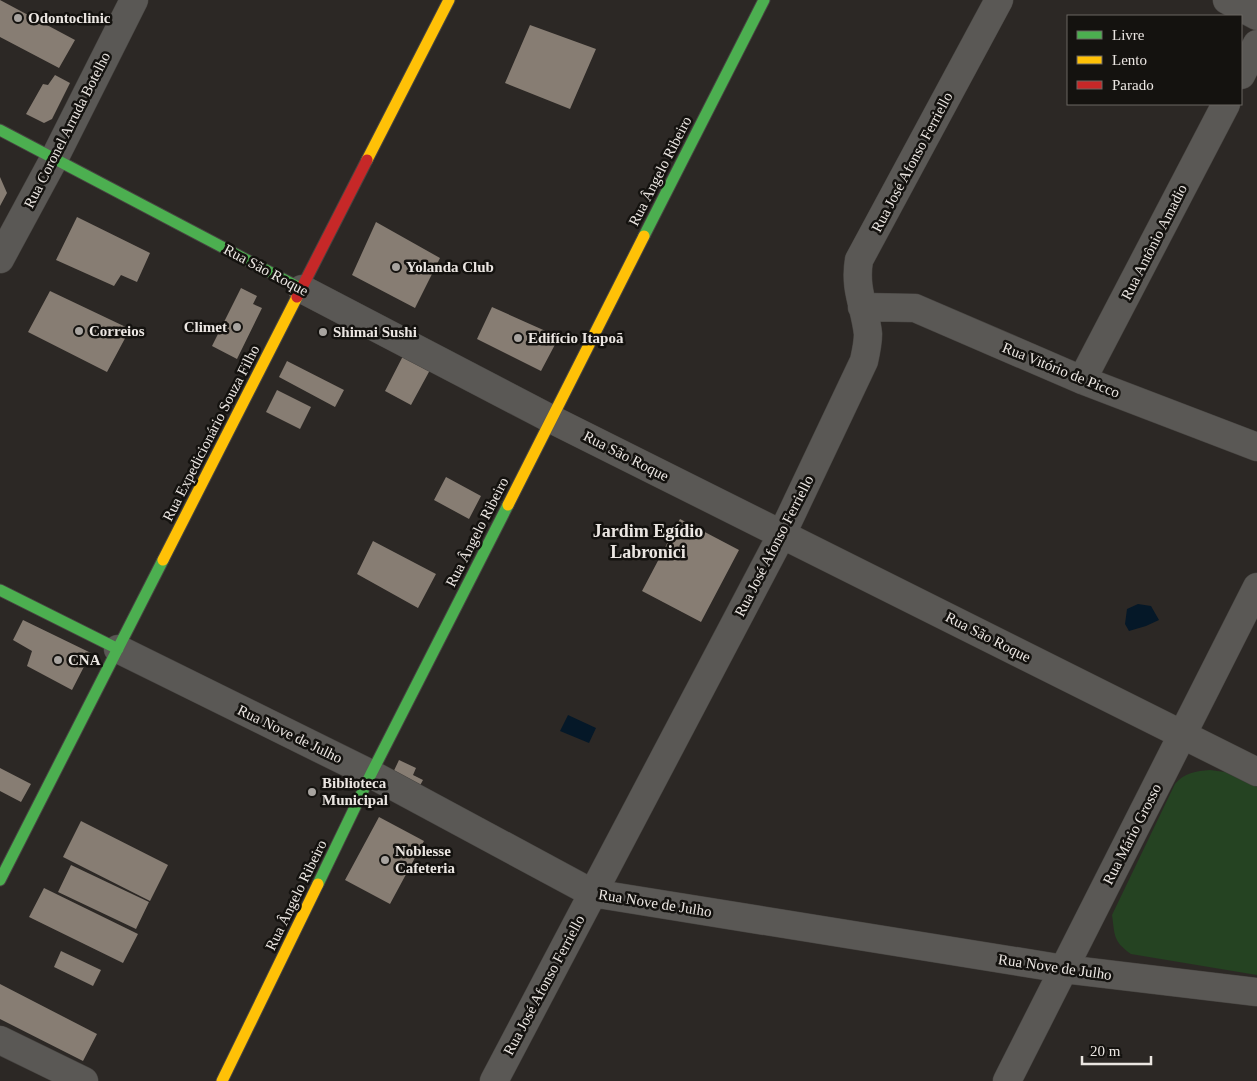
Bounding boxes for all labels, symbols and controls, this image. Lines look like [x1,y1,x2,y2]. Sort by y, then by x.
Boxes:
place label: Odontoclinic [28,10,111,26]
marker: Odontoclinic [12,12,24,24]
legend [1067,15,1242,105]
text: Livre [1112,27,1145,43]
street label: Rua Coronel Arruda Botelho [21,49,113,211]
text: Lento [1112,52,1147,68]
text: Parado [1112,77,1154,93]
street label: Rua José Afonso Ferriello [868,89,956,235]
street label: Rua Ângelo Ribeiro [625,114,695,228]
street label: Rua Antônio Amadio [1118,182,1190,302]
street label: Rua São Roque [221,241,311,299]
place label: Yolanda Club [406,259,494,275]
marker: Yolanda Club [390,261,402,273]
place label: Climet [184,319,227,335]
marker: Climet [231,321,243,333]
place label: Correios [89,323,145,339]
place label: Shimai Sushi [333,324,417,340]
marker: Correios [73,325,85,337]
marker: Shimai Sushi [317,326,329,338]
place label: Edifício Itapoã [528,330,624,346]
marker: Edifício Itapoã [512,332,524,344]
street label: Rua Vitório de Picco [1000,339,1122,401]
street label: Rua Expedicionário Souza Filho [160,342,262,524]
street label: Rua São Roque [581,428,672,484]
street label: Rua José Afonso Ferriello [731,473,817,619]
street label: Rua Ângelo Ribeiro [442,475,512,589]
district label: Jardim Egídio Labronici [593,521,703,562]
street label: Rua São Roque [943,609,1034,665]
place label: CNA [68,652,101,668]
marker: CNA [52,654,64,666]
street label: Rua Nove de Julho [235,702,345,766]
place label: Biblioteca Municipal [322,775,388,808]
street label: Rua Mário Grosso [1100,781,1164,887]
marker: Biblioteca Municipal [306,786,318,798]
street label: Rua Ângelo Ribeiro [262,837,330,953]
place label: Noblesse Cafeteria [395,843,455,876]
marker: Noblesse Cafeteria [379,854,391,866]
street label: Rua Nove de Julho [597,886,713,920]
street label: Rua José Afonso Ferriello [500,912,588,1058]
street label: Rua Nove de Julho [997,951,1113,983]
scale bar [1082,1034,1151,1066]
text: 20 m [1090,1043,1121,1059]

